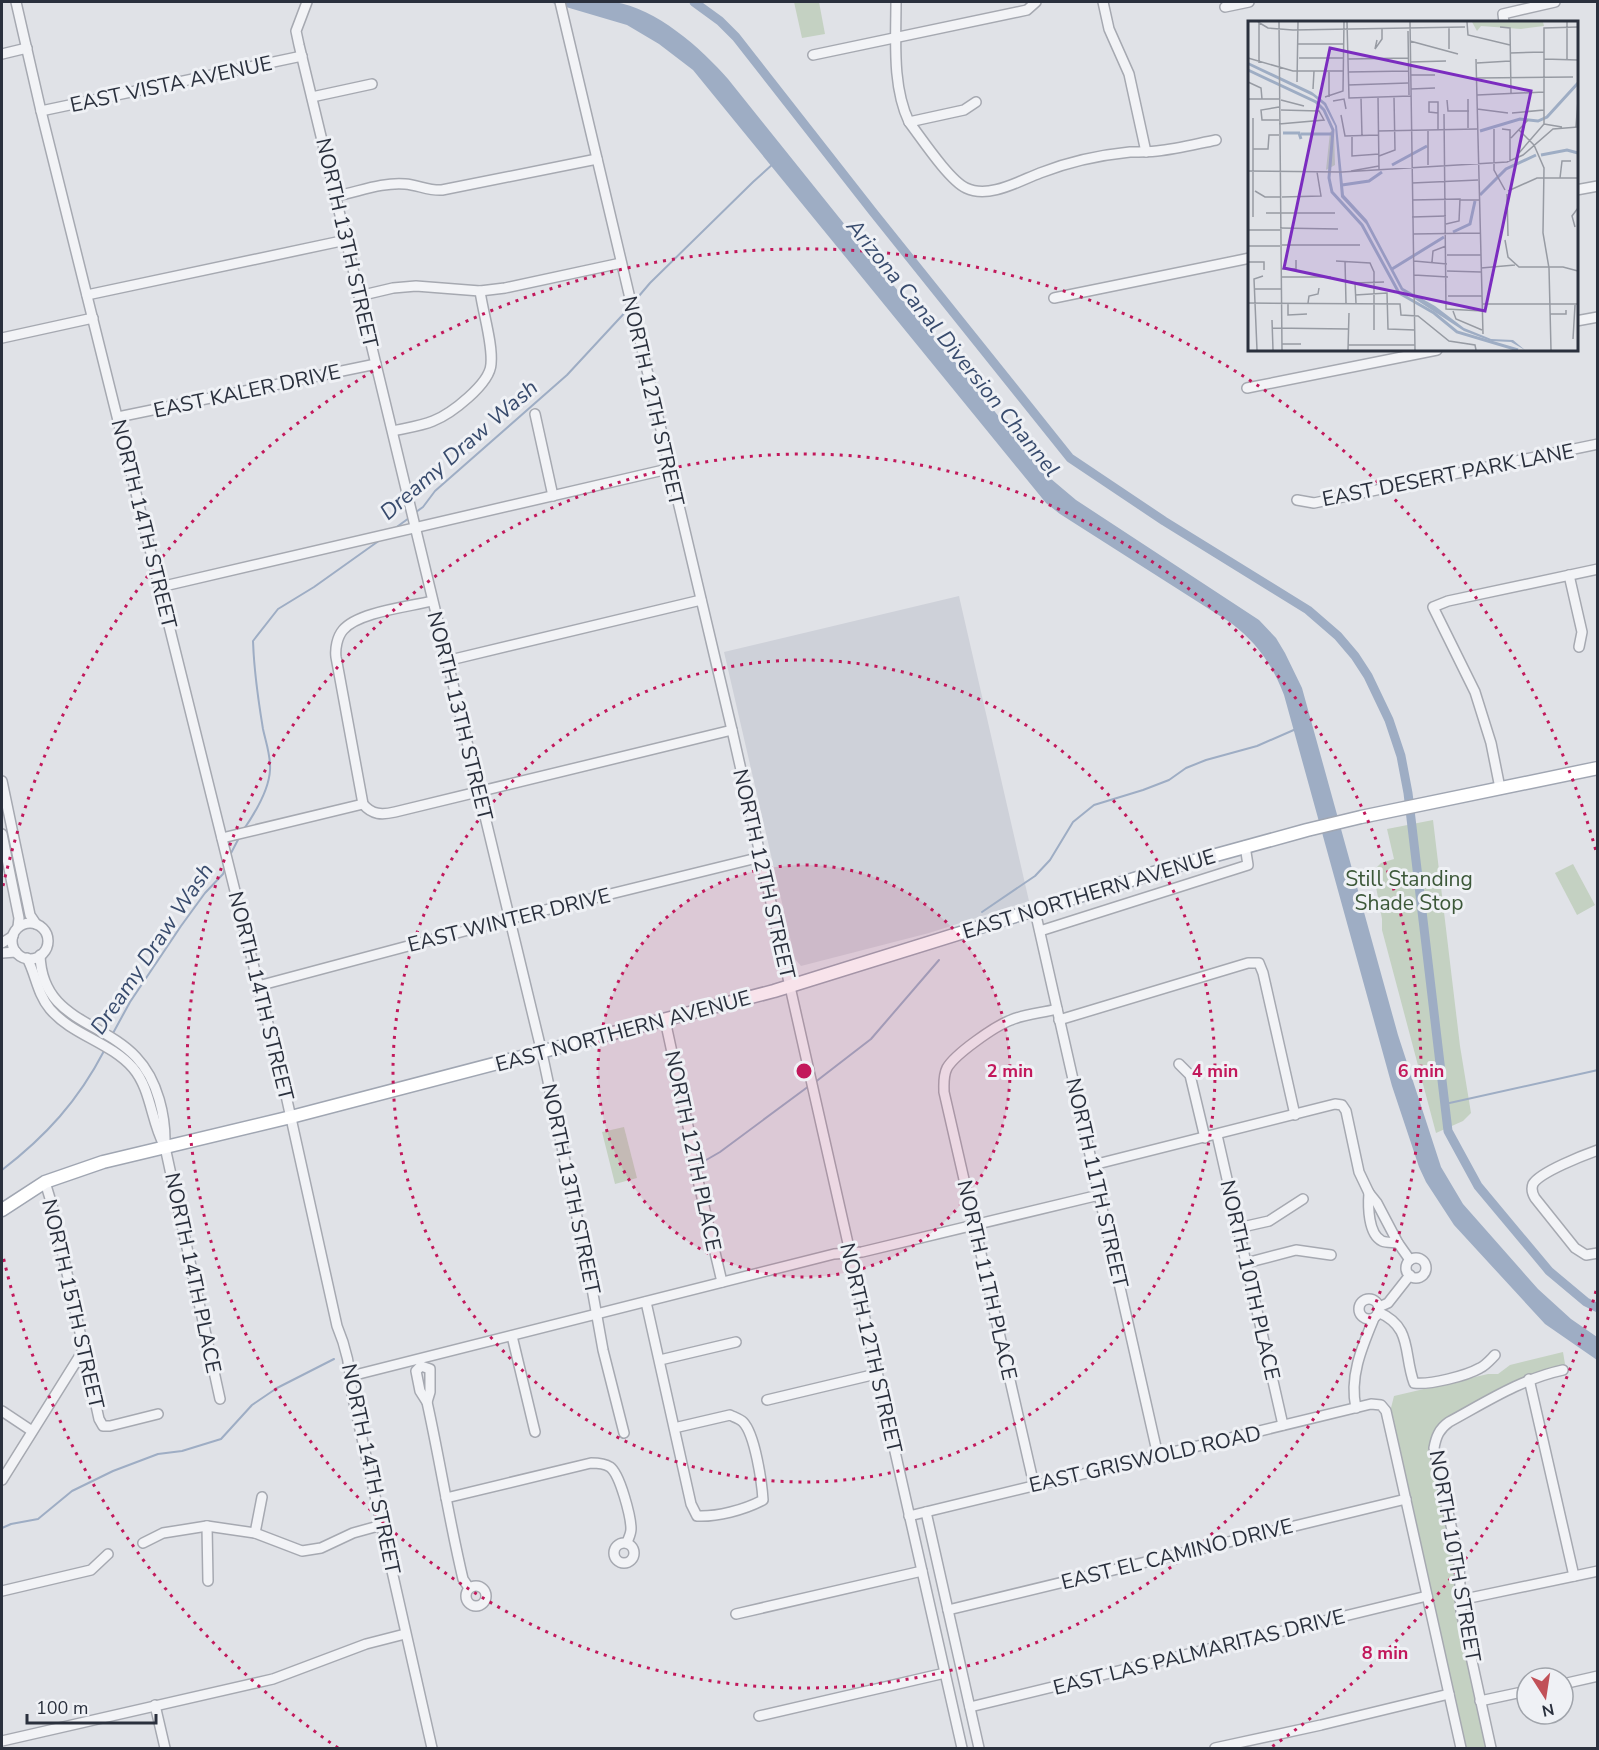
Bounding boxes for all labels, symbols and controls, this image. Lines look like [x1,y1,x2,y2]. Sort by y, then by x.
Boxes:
inset map [1248,21,1578,351]
street label: EAST VISTA AVENUE [67,49,275,119]
street label: NORTH 13TH STREET [309,135,385,351]
water label: Arizona Canal Diversion Channel [839,212,1067,483]
street label: NORTH 12TH STREET [615,293,691,509]
street label: EAST KALER DRIVE [151,358,343,424]
water label: Dreamy Draw Wash [373,373,545,527]
street label: NORTH 14TH STREET [104,416,184,632]
street label: EAST DESERT PARK LANE [1320,437,1576,513]
street label: NORTH 13TH STREET [420,608,500,824]
street label: NORTH 12TH STREET [726,766,802,982]
street label: EAST NORTHERN AVENUE [959,842,1219,946]
water label: Dreamy Draw Wash [83,857,221,1041]
park label: Still Standing Shade Stop [1345,865,1473,917]
street label: EAST WINTER DRIVE [405,881,613,959]
street label: NORTH 14TH STREET [221,888,301,1104]
street label: EAST NORTHERN AVENUE [492,983,754,1079]
street label: NORTH 12TH PLACE [658,1048,728,1254]
text: 2 min [987,1059,1033,1083]
text: 4 min [1192,1059,1238,1083]
text: 6 min [1398,1059,1444,1083]
centre of rings [794,1061,814,1081]
street label: NORTH 11TH STREET [1059,1075,1135,1291]
street label: NORTH 13TH STREET [535,1081,607,1297]
street label: NORTH 14TH PLACE [158,1170,228,1376]
street label: NORTH 11TH PLACE [950,1177,1024,1383]
street label: NORTH 10TH PLACE [1213,1177,1287,1383]
street label: NORTH 15TH STREET [35,1196,111,1412]
street label: NORTH 12TH STREET [833,1240,909,1456]
street label: NORTH 14TH STREET [335,1361,407,1577]
street label: EAST GRISWOLD ROAD [1026,1419,1264,1499]
street label: NORTH 10TH STREET [1423,1448,1487,1664]
street label: EAST EL CAMINO DRIVE [1058,1512,1296,1596]
street label: EAST LAS PALMARITAS DRIVE [1050,1602,1348,1702]
text: 8 min [1362,1641,1408,1665]
north arrow [1515,1666,1575,1726]
scale bar [27,1687,156,1725]
text: 100 m [36,1696,88,1720]
text: N [1540,1698,1556,1722]

